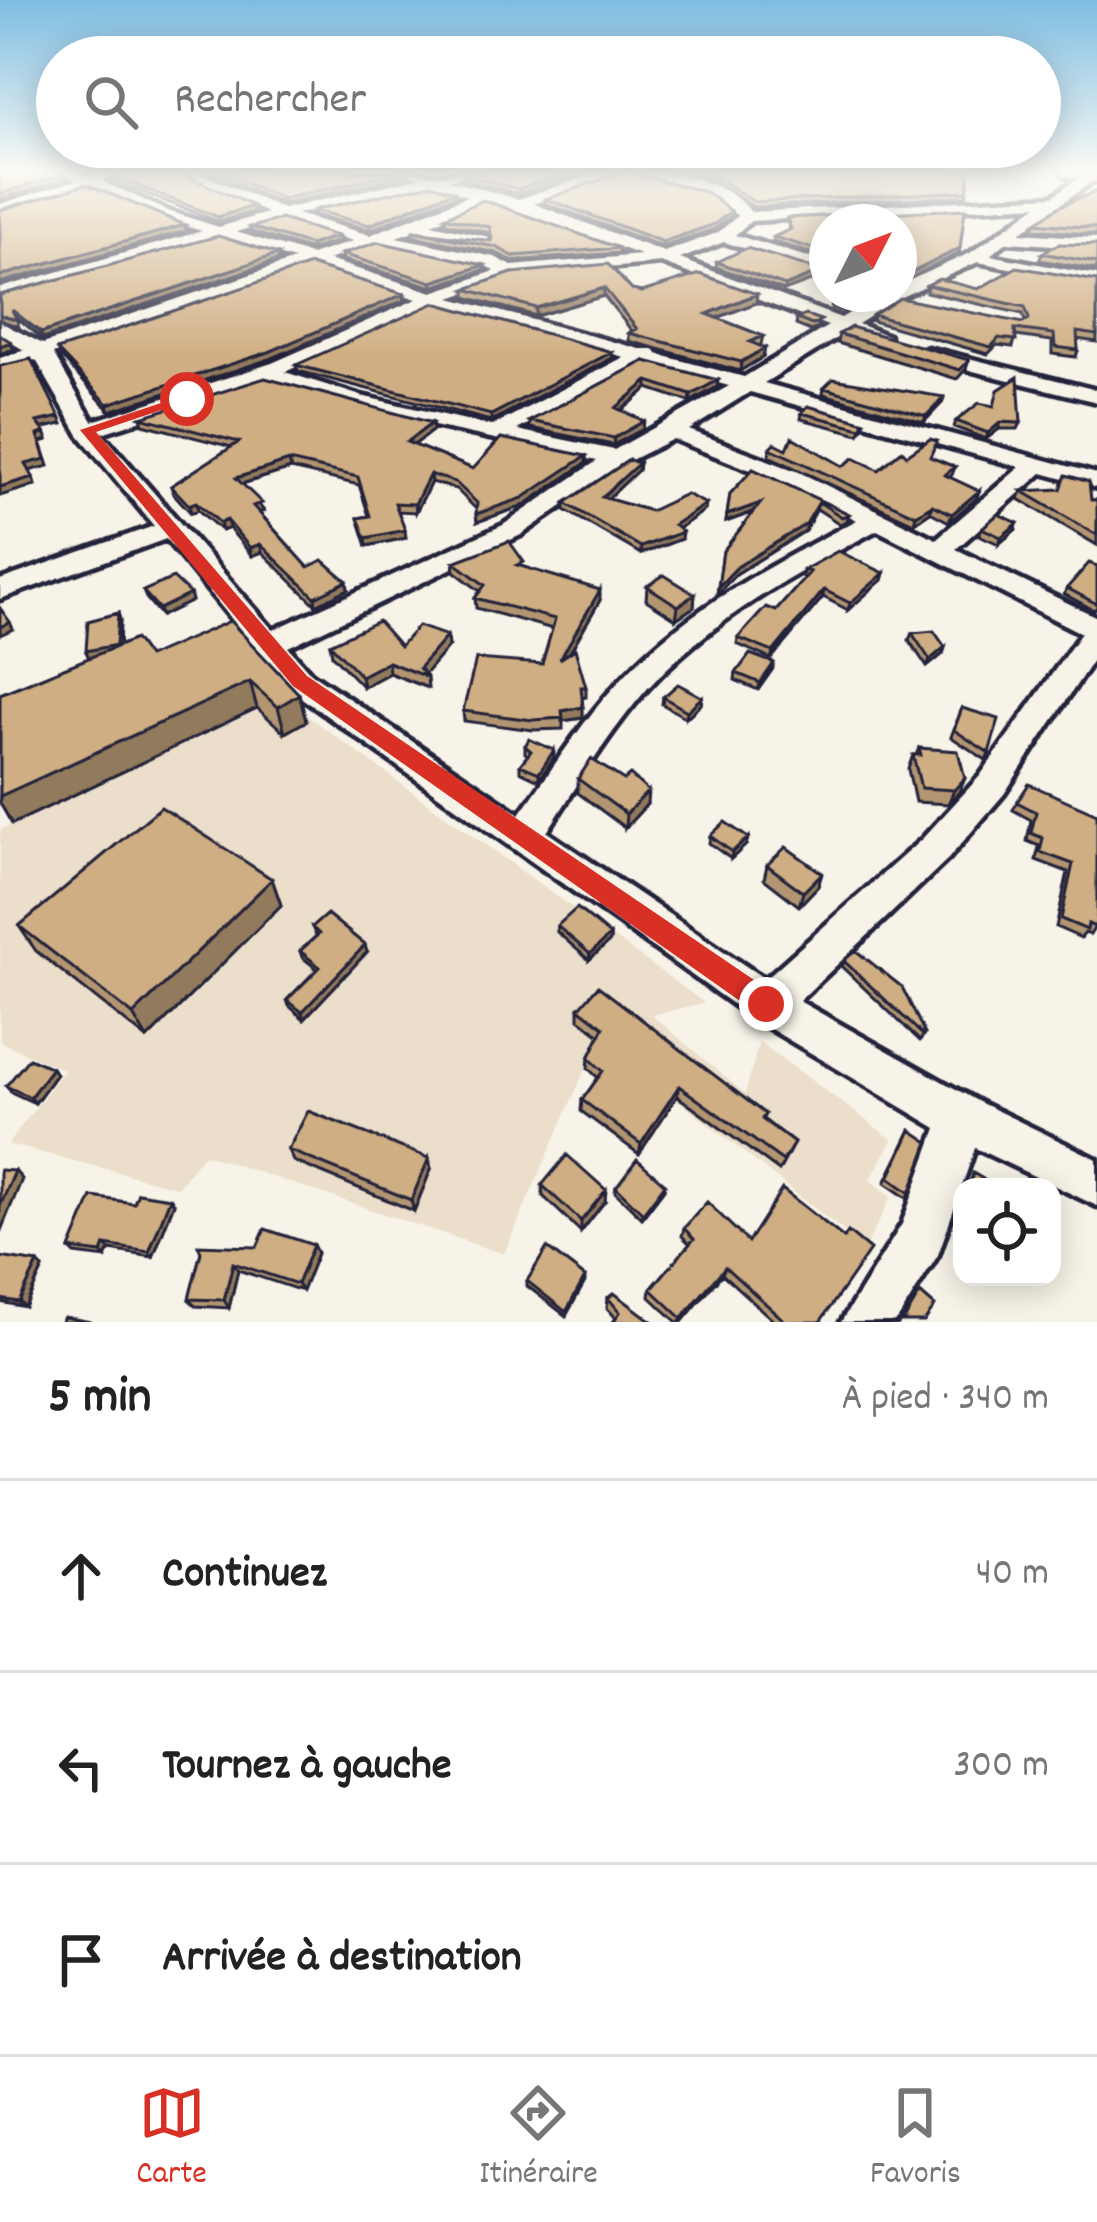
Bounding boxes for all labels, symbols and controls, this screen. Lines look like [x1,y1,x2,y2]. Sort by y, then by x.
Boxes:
search box [36,36,1061,168]
icon: search [78,69,144,135]
text: Rechercher [174,70,366,134]
north arrow [809,204,917,312]
route start [160,372,214,426]
route end [739,977,793,1031]
map controls [953,1178,1061,1286]
button: locate [953,1178,1061,1286]
text: 5 min [48,1364,151,1436]
text: À pied · 340 m [842,1373,1049,1428]
icon: ahead [48,1543,114,1609]
text: Continuez [162,1544,327,1608]
text: 40 m [976,1548,1049,1603]
icon: left [48,1735,114,1801]
text: Tournez à gauche [162,1736,452,1800]
text: 300 m [953,1740,1049,1795]
icon: arrive [48,1927,114,1993]
text: Arrivée à destination [162,1928,521,1992]
tab: Carte [136,2080,207,2199]
tab: Itinéraire [479,2080,598,2199]
tab: Favoris [870,2080,961,2199]

